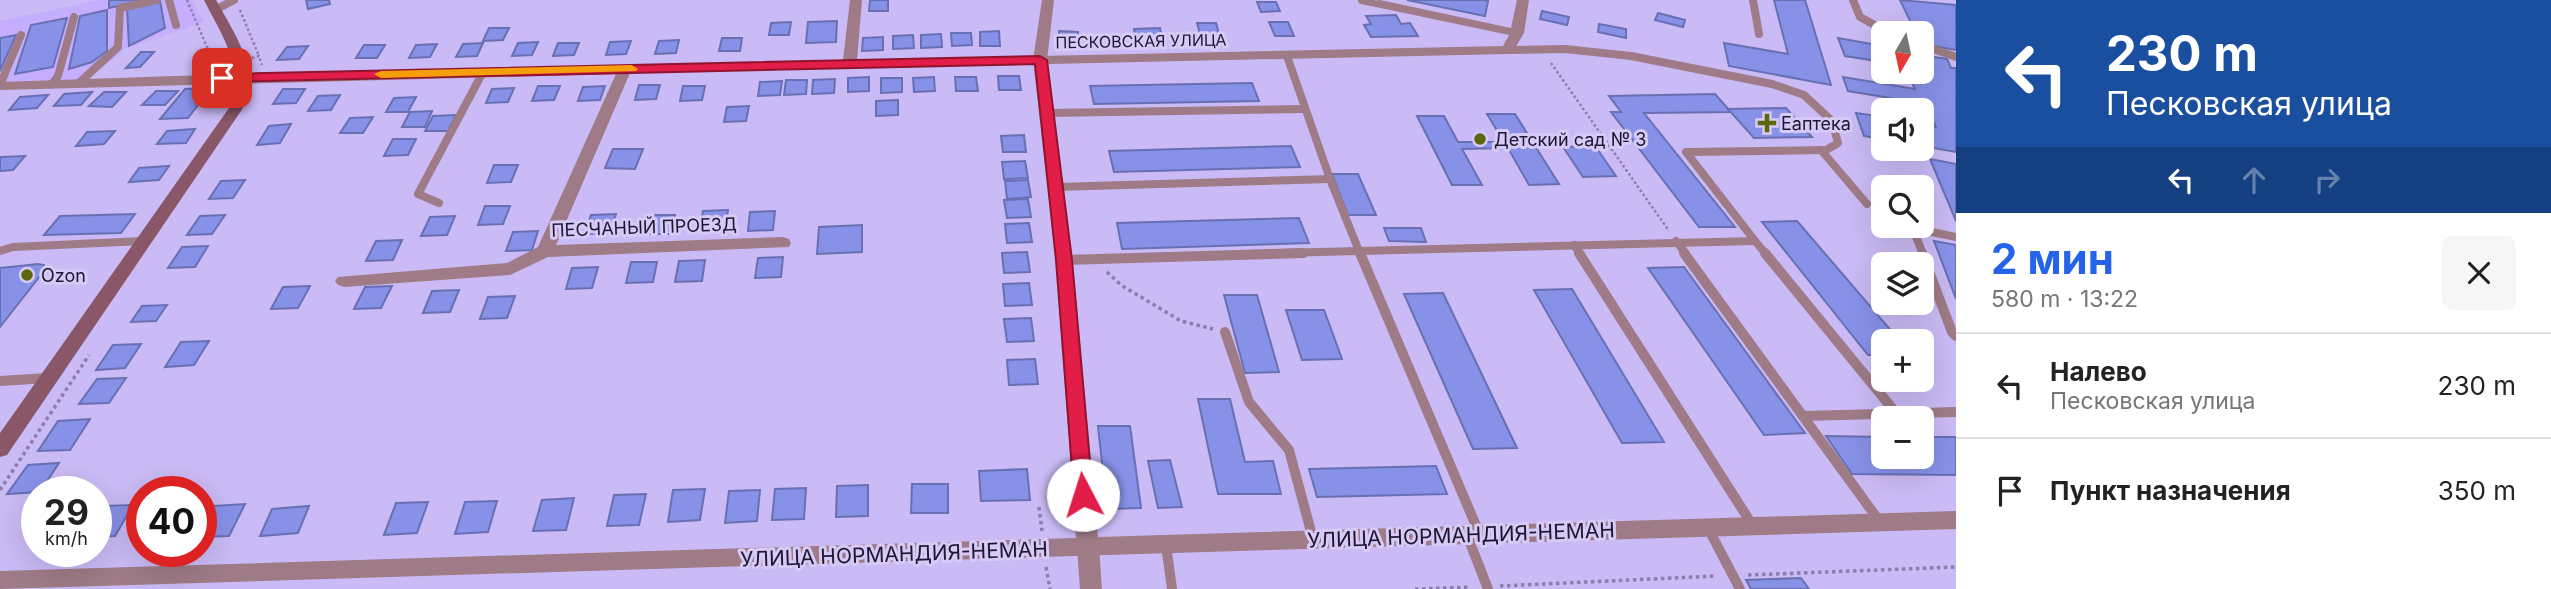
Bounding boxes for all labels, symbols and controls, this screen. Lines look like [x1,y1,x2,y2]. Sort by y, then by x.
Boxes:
north arrow [1871,21,1934,84]
map controls [1871,21,1934,469]
text: 230 m [2106,24,2258,83]
icon: left [1991,28,2082,119]
street label: ПЕСКОВСКАЯ УЛИЦА [1055,30,1227,52]
pin [192,48,252,108]
icon: arrive [203,59,241,97]
text: Песковская улица [2106,84,2392,123]
button: sound [1871,98,1934,161]
place label: Еаптека [1781,113,1851,134]
marker: Еаптека [1759,115,1775,131]
place label: Детский сад № 3 [1494,129,1647,150]
marker: Детский сад № 3 [1472,131,1488,147]
icon: left [2162,161,2200,199]
icon: ahead [2235,161,2273,199]
icon: right [2308,161,2346,199]
button: search [1871,175,1934,238]
street label: ПЕСЧАНЫЙ ПРОЕЗД [551,212,737,241]
text: 2 мин [1991,233,2114,284]
button: close [2442,236,2516,310]
button: layers [1871,252,1934,315]
place label: Ozon [41,265,86,286]
marker: Ozon [19,267,35,283]
text: 580 m · 13:22 [1991,285,2138,313]
button: + [1871,329,1934,392]
text: Налево [2050,356,2147,387]
icon: left [1991,367,2029,405]
text: 230 m [2438,370,2516,401]
text: Песковская улица [2050,387,2255,415]
button: − [1871,406,1934,469]
position arrow [1046,458,1120,532]
icon: arrive [1991,472,2029,510]
text: Пункт назначения [2050,475,2291,506]
text: 350 m [2438,475,2516,506]
speed limit sign: 40 [126,476,217,567]
text: 29 [44,491,89,533]
street label: УЛИЦА НОРМАНДИЯ-НЕМАН [1307,517,1615,553]
text: km/h [45,528,88,549]
street label: УЛИЦА НОРМАНДИЯ-НЕМАН [740,536,1048,572]

